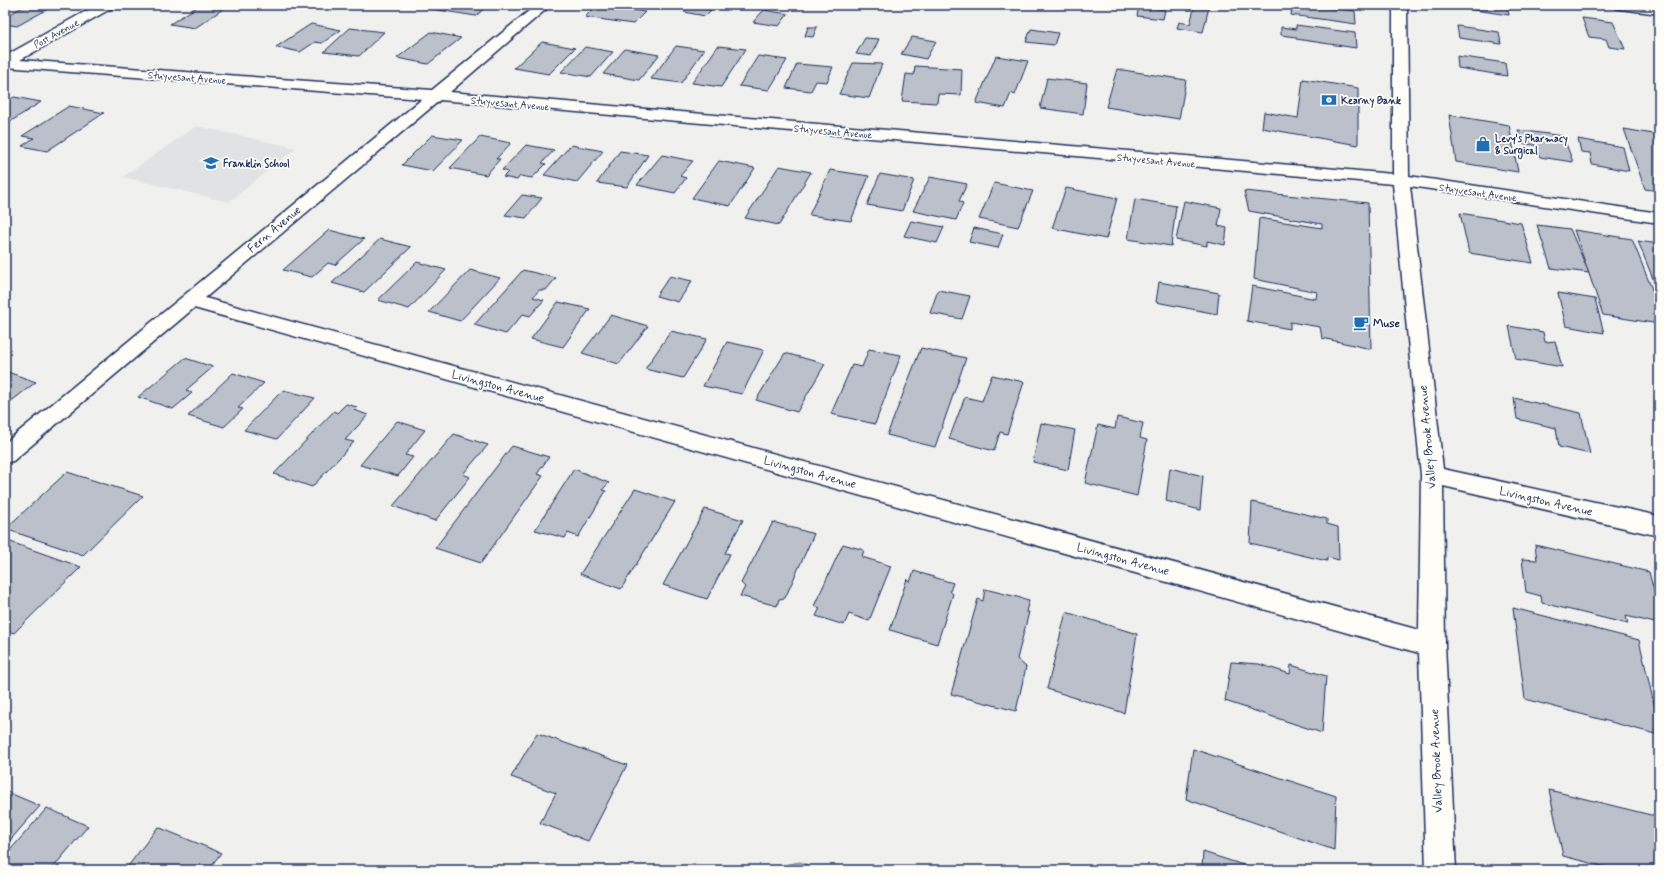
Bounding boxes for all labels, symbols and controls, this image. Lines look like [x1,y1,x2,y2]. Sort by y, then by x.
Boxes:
street label: Post Avenue [32,16,82,52]
street label: Stuyvesant Avenue [147,69,227,88]
bank icon: Kearny Bank [1320,91,1338,109]
street label: Stuyvesant Avenue [470,95,550,114]
place label: Kearny Bank [1341,95,1401,108]
street label: Stuyvesant Avenue [793,123,873,142]
place label: Levy's Pharmacy & Surgical [1495,133,1568,160]
shop icon: Levy's Pharmacy & Surgical [1474,135,1492,153]
street label: Stuyvesant Avenue [1116,152,1196,171]
school or university icon: Franklin School [202,154,220,172]
place label: Franklin School [223,157,290,171]
street label: Stuyvesant Avenue [1438,182,1518,205]
street label: Fern Avenue [244,203,305,257]
cafe icon: Muse [1352,314,1370,332]
place label: Muse [1373,316,1401,332]
street label: Livingston Avenue [450,367,546,407]
street label: Valley Brook Avenue [1415,384,1440,489]
street label: Livingston Avenue [762,453,858,493]
street label: Livingston Avenue [1498,483,1594,520]
street label: Livingston Avenue [1075,540,1171,580]
street label: Valley Brook Avenue [1427,709,1447,813]

